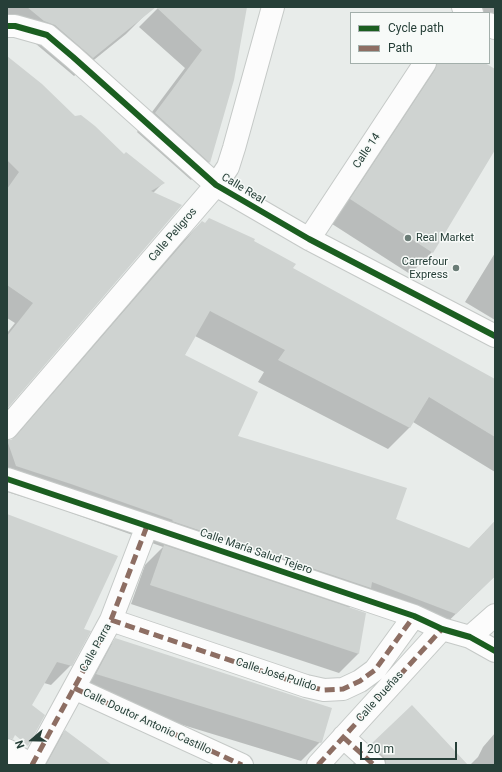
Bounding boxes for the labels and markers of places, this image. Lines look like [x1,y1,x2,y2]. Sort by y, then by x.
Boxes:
place label: Real Market [416,231,474,245]
marker: Real Market [403,233,413,243]
place label: Carrefour Express [402,255,448,281]
marker: Carrefour Express [451,263,461,273]

